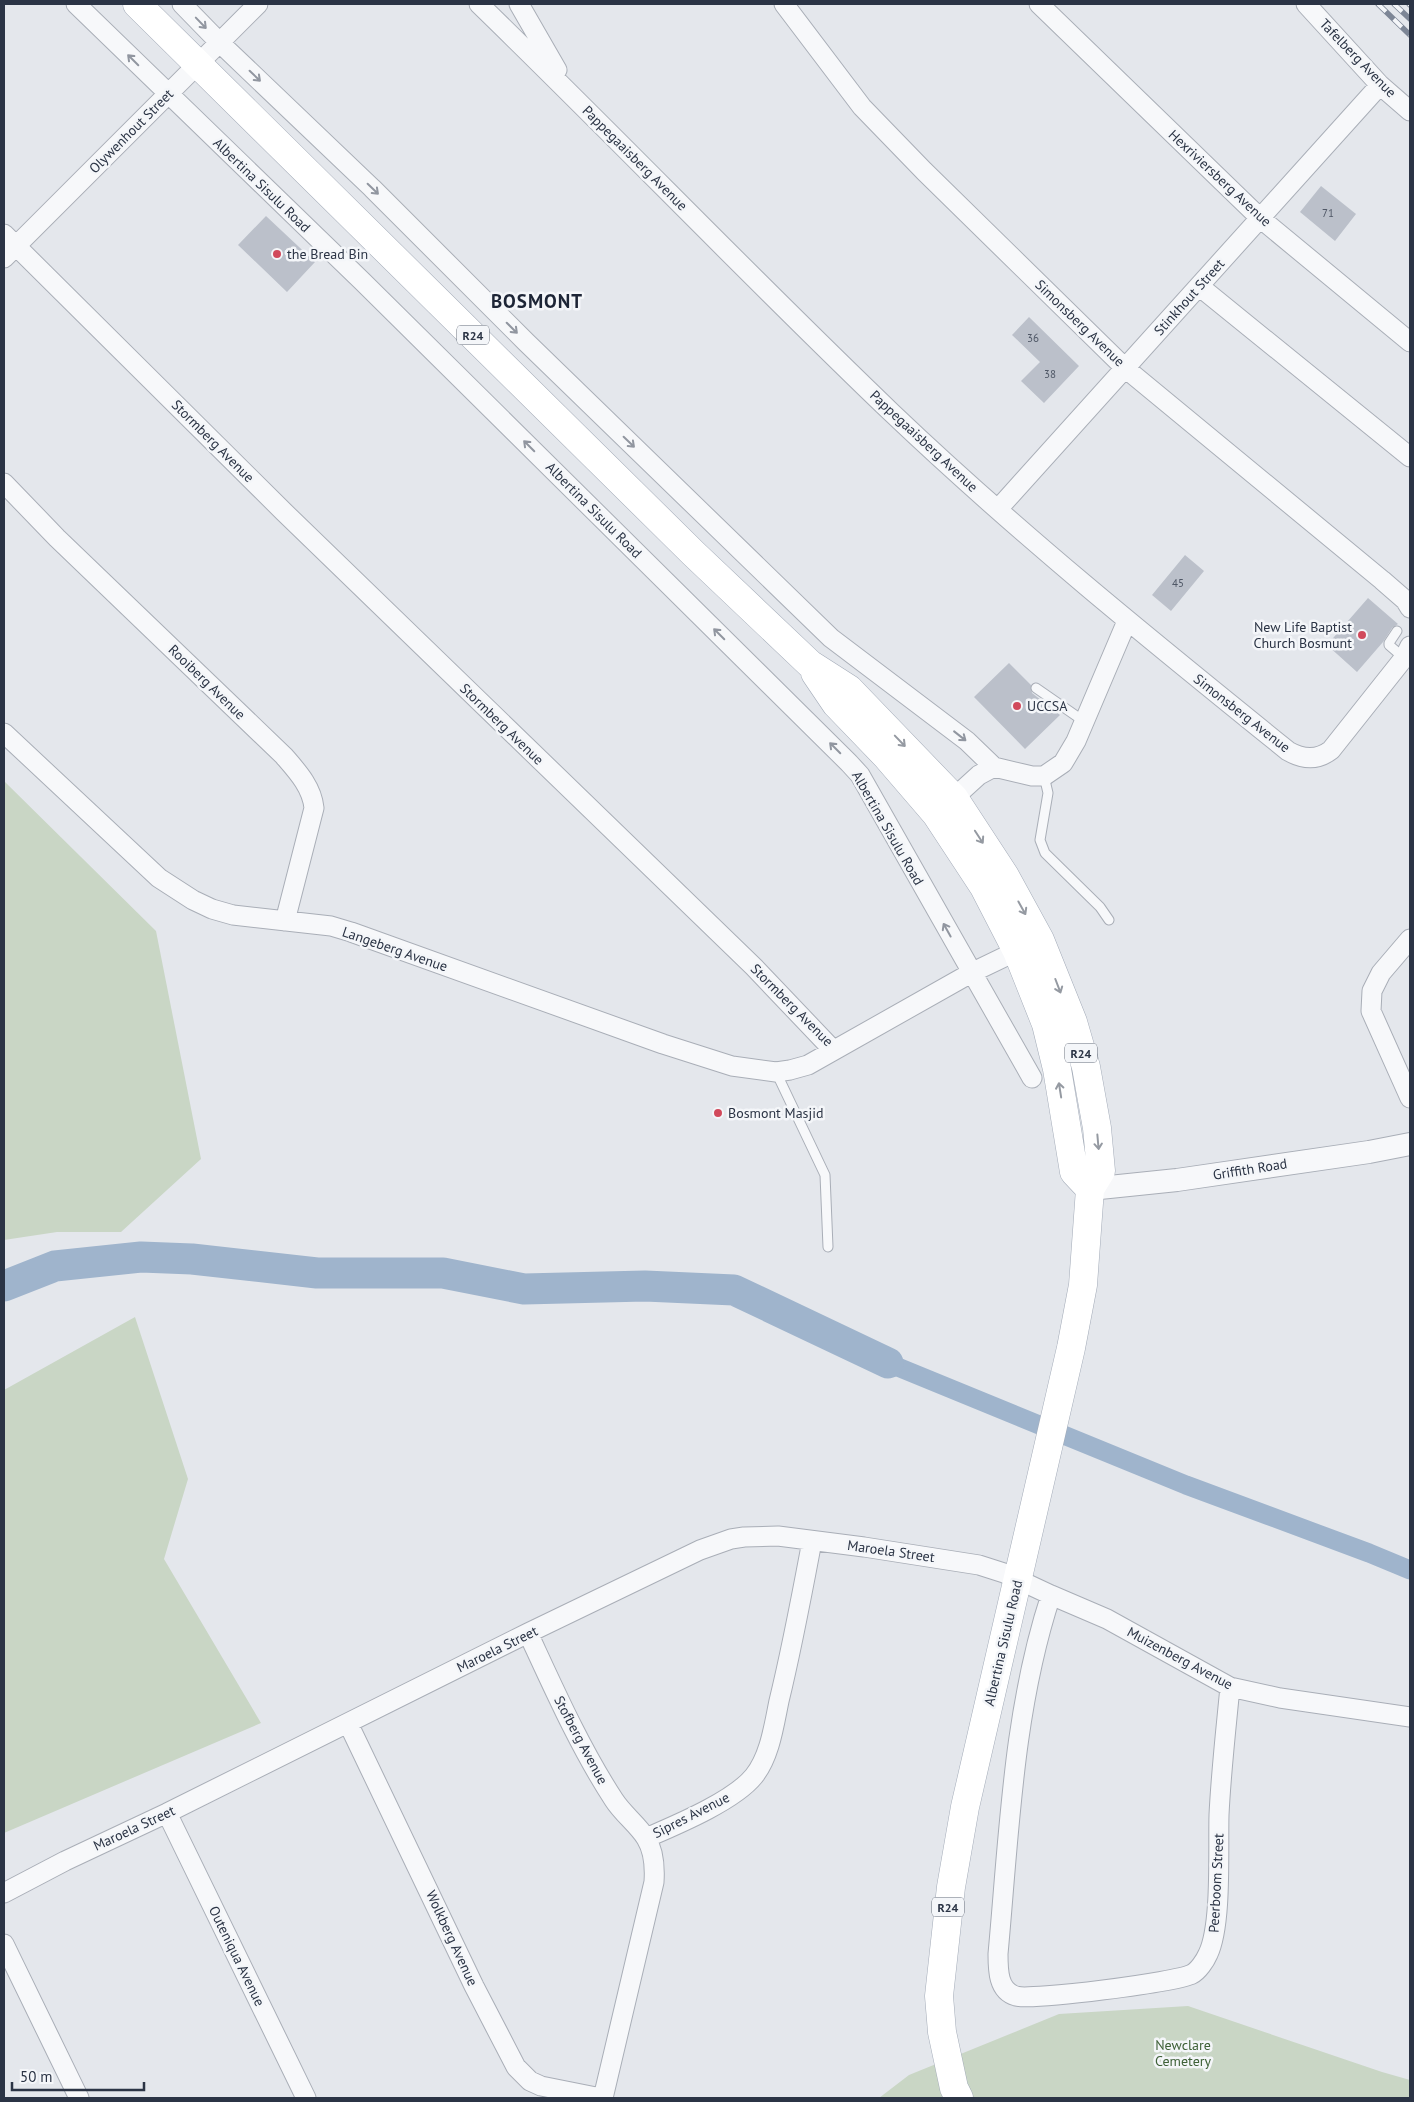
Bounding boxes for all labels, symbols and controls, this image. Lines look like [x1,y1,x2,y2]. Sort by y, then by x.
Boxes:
street label: Tafelberg Avenue [1316,15,1400,101]
one-way arrow [195,17,207,30]
one-way arrow [127,54,140,66]
one-way arrow [249,70,262,82]
street label: Olywenhout Street [85,85,177,177]
street label: Pappegaaisberg Avenue [579,102,691,214]
street label: Hexriviersberg Avenue [1165,126,1275,230]
street label: Albertina Sisulu Road [209,134,315,236]
one-way arrow [367,182,379,195]
house number: 71 [1322,206,1334,220]
place label: the Bread Bin [287,245,368,263]
marker: the Bread Bin [271,248,283,260]
street label: Stinkhout Street [1150,255,1228,339]
street label: Simonsberg Avenue [1031,276,1129,370]
district label: BOSMONT [491,289,583,313]
one-way arrow [506,322,518,334]
road number: R24 [457,326,489,344]
house number: 36 [1027,331,1039,345]
house number: 38 [1044,367,1056,381]
street label: Pappegaaisberg Avenue [866,386,982,496]
street label: Stormberg Avenue [168,396,258,486]
one-way arrow [622,436,635,448]
one-way arrow [522,440,535,452]
street label: Albertina Sisulu Road [542,458,646,562]
house number: 45 [1172,576,1184,590]
place label: New Life Baptist Church Bosmunt [1253,618,1352,652]
one-way arrow [713,628,725,640]
marker: New Life Baptist Church Bosmunt [1356,629,1368,641]
street label: Rooiberg Avenue [165,641,249,723]
street label: Simonsberg Avenue [1190,670,1294,756]
street label: Stormberg Avenue [456,679,548,769]
place label: UCCSA [1027,697,1068,715]
marker: UCCSA [1011,700,1023,712]
one-way arrow [953,730,966,741]
one-way arrow [893,735,906,747]
one-way arrow [828,742,841,754]
street label: Albertina Sisulu Road [848,768,928,888]
one-way arrow [974,830,984,844]
one-way arrow [1018,900,1028,914]
street label: Langeberg Avenue [340,923,450,975]
one-way arrow [941,924,951,938]
street label: Stormberg Avenue [747,960,837,1050]
one-way arrow [1054,977,1063,993]
road number: R24 [1065,1044,1097,1062]
one-way arrow [1055,1082,1065,1098]
place label: Bosmont Masjid [728,1104,824,1122]
marker: Bosmont Masjid [712,1107,724,1119]
one-way arrow [1093,1134,1103,1150]
street label: Griffith Road [1212,1154,1288,1184]
street label: Maroela Street [846,1536,936,1566]
street label: Albertina Sisulu Road [980,1578,1026,1708]
street label: Maroela Street [454,1622,541,1676]
street label: Muizenberg Avenue [1124,1623,1236,1693]
street label: Stofberg Avenue [550,1693,612,1787]
street label: Sipres Avenue [650,1788,732,1842]
street label: Maroela Street [90,1801,178,1855]
street label: Peerboom Street [1204,1833,1228,1933]
street label: Wolkberg Avenue [422,1887,482,1989]
road number: R24 [932,1898,964,1916]
street label: Outeniqua Avenue [205,1903,269,2009]
park label: Newclare Cemetery [1155,2036,1212,2070]
scale bar [12,2060,145,2092]
text: 50 m [20,2067,53,2086]

